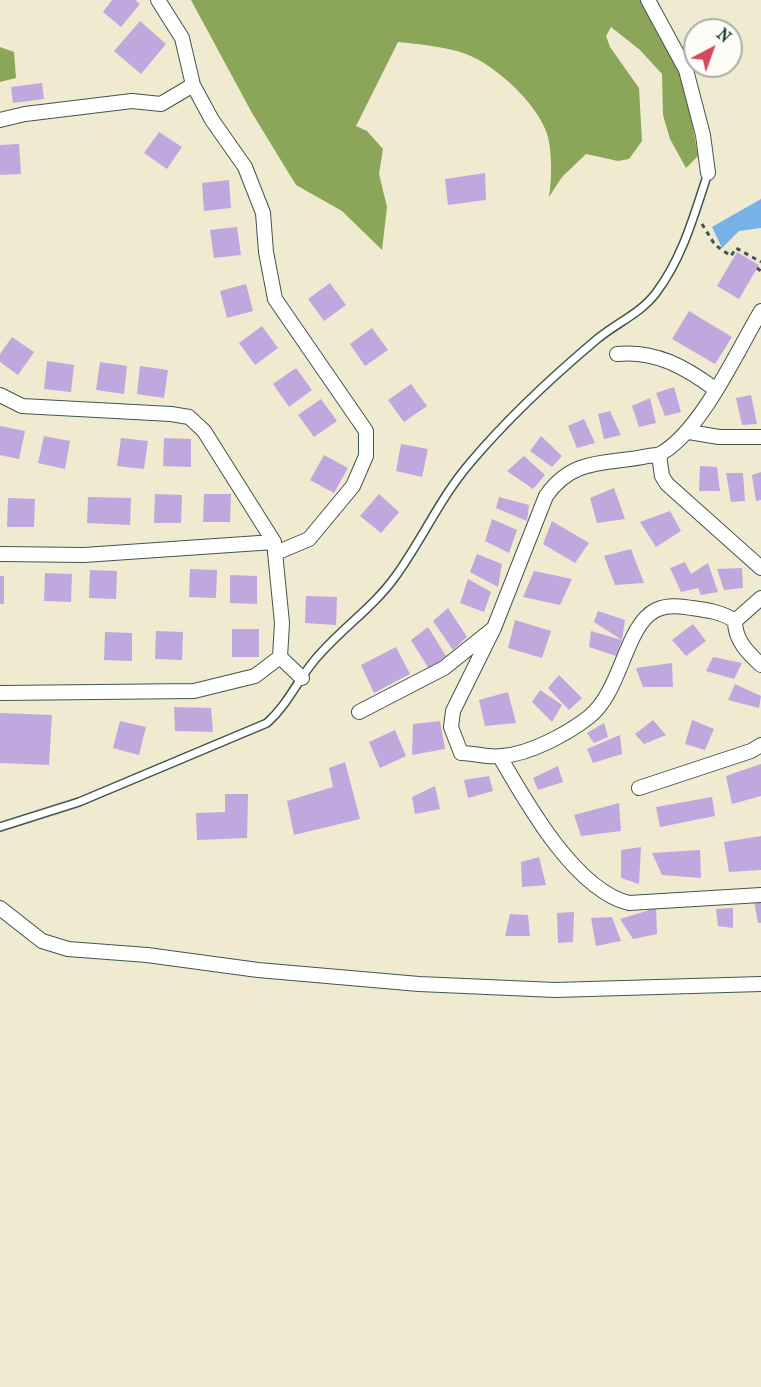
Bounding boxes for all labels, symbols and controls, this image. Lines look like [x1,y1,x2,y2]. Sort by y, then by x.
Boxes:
north arrow [683,18,743,78]
text: N [713,24,735,47]

